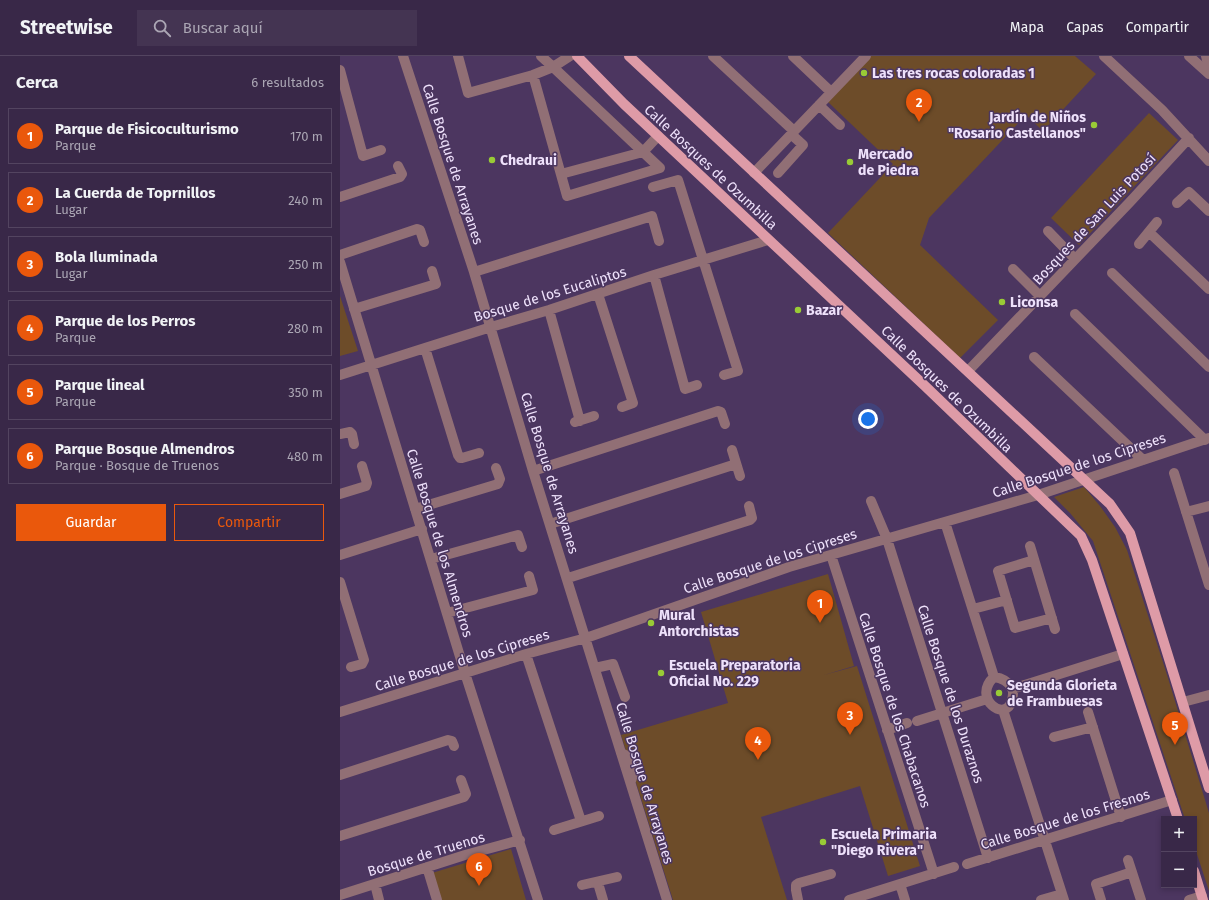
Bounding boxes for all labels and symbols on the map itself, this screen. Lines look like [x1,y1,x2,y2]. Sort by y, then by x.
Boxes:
place label: Las tres rocas coloradas 1 [872,65,1035,82]
marker: Las tres rocas coloradas 1 [859,68,869,78]
street label: Calle Bosque de Arrayanes [419,82,487,247]
pin: 2 [906,89,932,122]
street label: Calle Bosques de Ozumbilla [641,101,781,233]
place label: Jardín de Niños "Rosario Castellanos" [948,109,1086,142]
marker: Jardín de Niños "Rosario Castellanos" [1089,120,1099,130]
place label: Mercado de Piedra [858,146,919,179]
street label: Bosques de San Luis Potosí [1029,150,1160,288]
place label: Chedraui [500,152,557,169]
marker: Chedraui [487,155,497,165]
marker: Mercado de Piedra [845,157,855,167]
street label: Bosque de los Eucaliptos [472,263,629,326]
place label: Liconsa [1010,294,1058,311]
marker: Liconsa [997,297,1007,307]
place label: Bazar [806,302,842,319]
marker: Bazar [793,305,803,315]
street label: Calle Bosques de Ozumbilla [878,322,1016,456]
street label: Calle Bosque de Arrayanes [517,390,582,556]
your location [858,409,878,429]
street label: Calle Bosque de los Cipreses [990,429,1168,502]
street label: Calle Bosque de los Almendros [403,447,476,640]
street label: Calle Bosque de los Cipreses [681,525,859,598]
pin: 1 [807,590,833,623]
street label: Calle Bosque de los Duraznos [914,603,988,786]
place label: Mural Antorchistas [658,607,739,640]
street label: Calle Bosque de los Chabacanos [855,610,934,810]
marker: Mural Antorchistas [646,618,656,628]
street label: Calle Bosque de los Cipreses [373,626,552,695]
place label: Escuela Preparatoria Oficial No. 229 [669,657,801,690]
marker: Escuela Preparatoria Oficial No. 229 [656,668,666,678]
place label: Segunda Glorieta de Frambuesas [1007,677,1118,710]
marker: Segunda Glorieta de Frambuesas [994,688,1004,698]
street label: Calle Bosque de Arrayanes [612,700,677,866]
pin: 3 [837,702,863,735]
pin: 5 [1162,712,1188,745]
pin: 4 [745,727,771,760]
street label: Calle Bosque de los Fresnos [978,785,1152,853]
place label: Escuela Primaria "Diego Rivera" [831,826,937,859]
street label: Bosque de Truenos [365,828,487,880]
marker: Escuela Primaria "Diego Rivera" [818,837,828,847]
pin: 6 [466,853,492,886]

